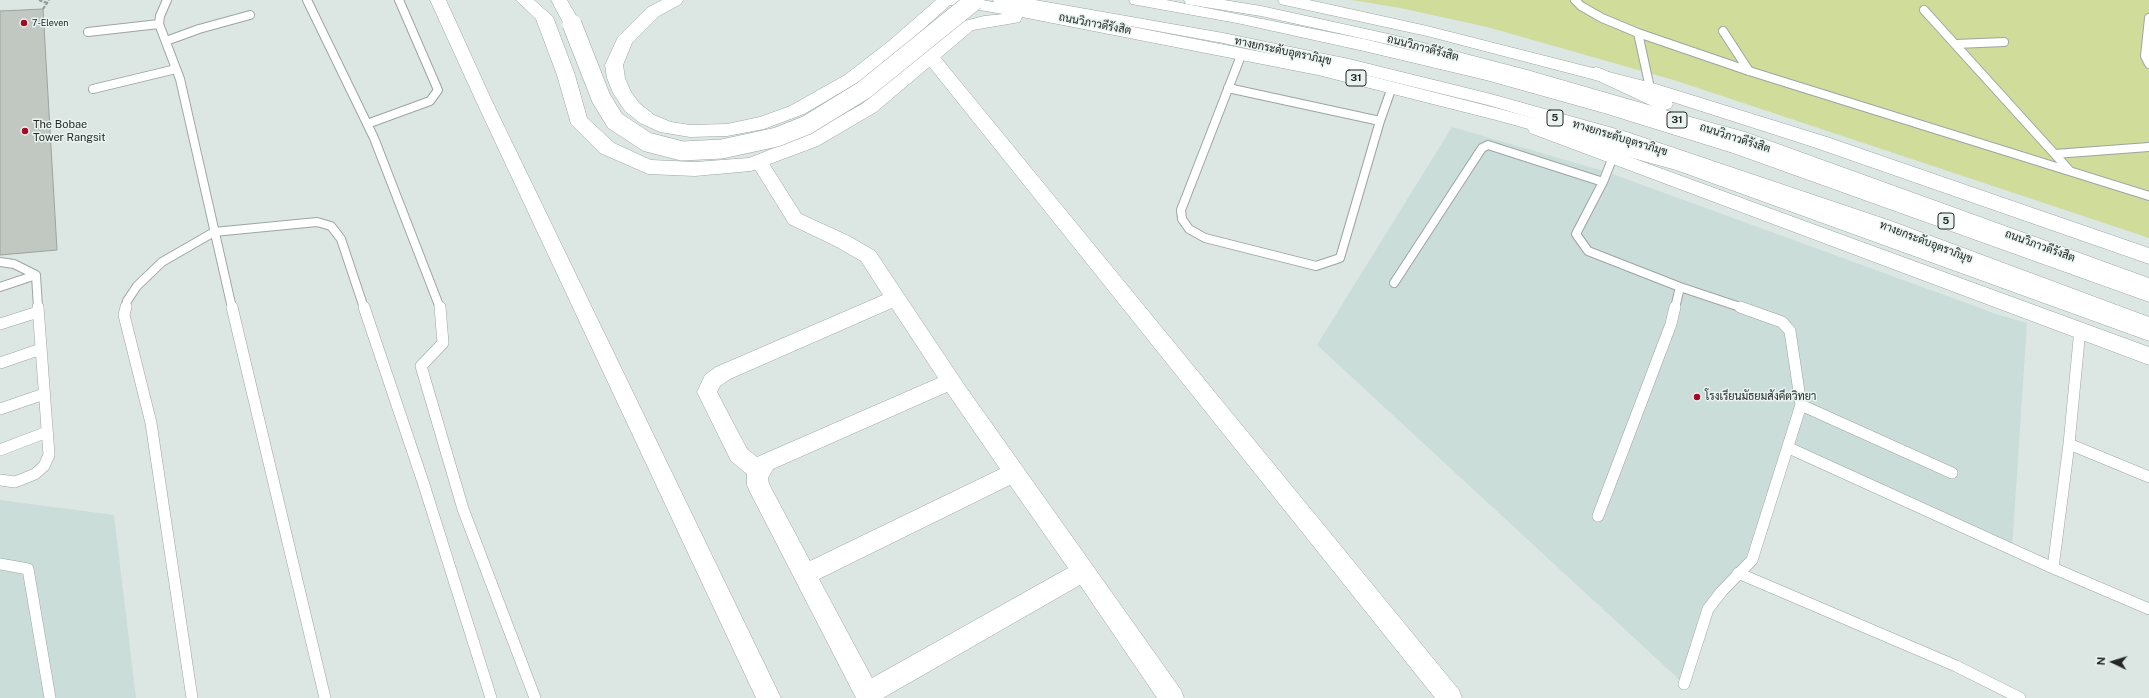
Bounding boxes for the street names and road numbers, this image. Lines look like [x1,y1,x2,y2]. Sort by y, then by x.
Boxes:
street label: ถนนวิภาวดีรังสิต [1058,10,1132,38]
street label: ถนนวิภาวดีรังสิต [1386,32,1460,64]
street label: ทางยกระดับอุตราภิมุข [1233,34,1333,68]
road number: 31 [1346,70,1366,86]
road number: 5 [1547,110,1563,126]
road number: 31 [1667,112,1687,128]
street label: ทางยกระดับอุตราภิมุข [1571,117,1669,159]
street label: ถนนวิภาวดีรังสิต [1698,120,1772,156]
road number: 5 [1938,213,1954,229]
street label: ทางยกระดับอุตราภิมุข [1877,218,1975,266]
street label: ถนนวิภาวดีรังสิต [2003,227,2077,265]

